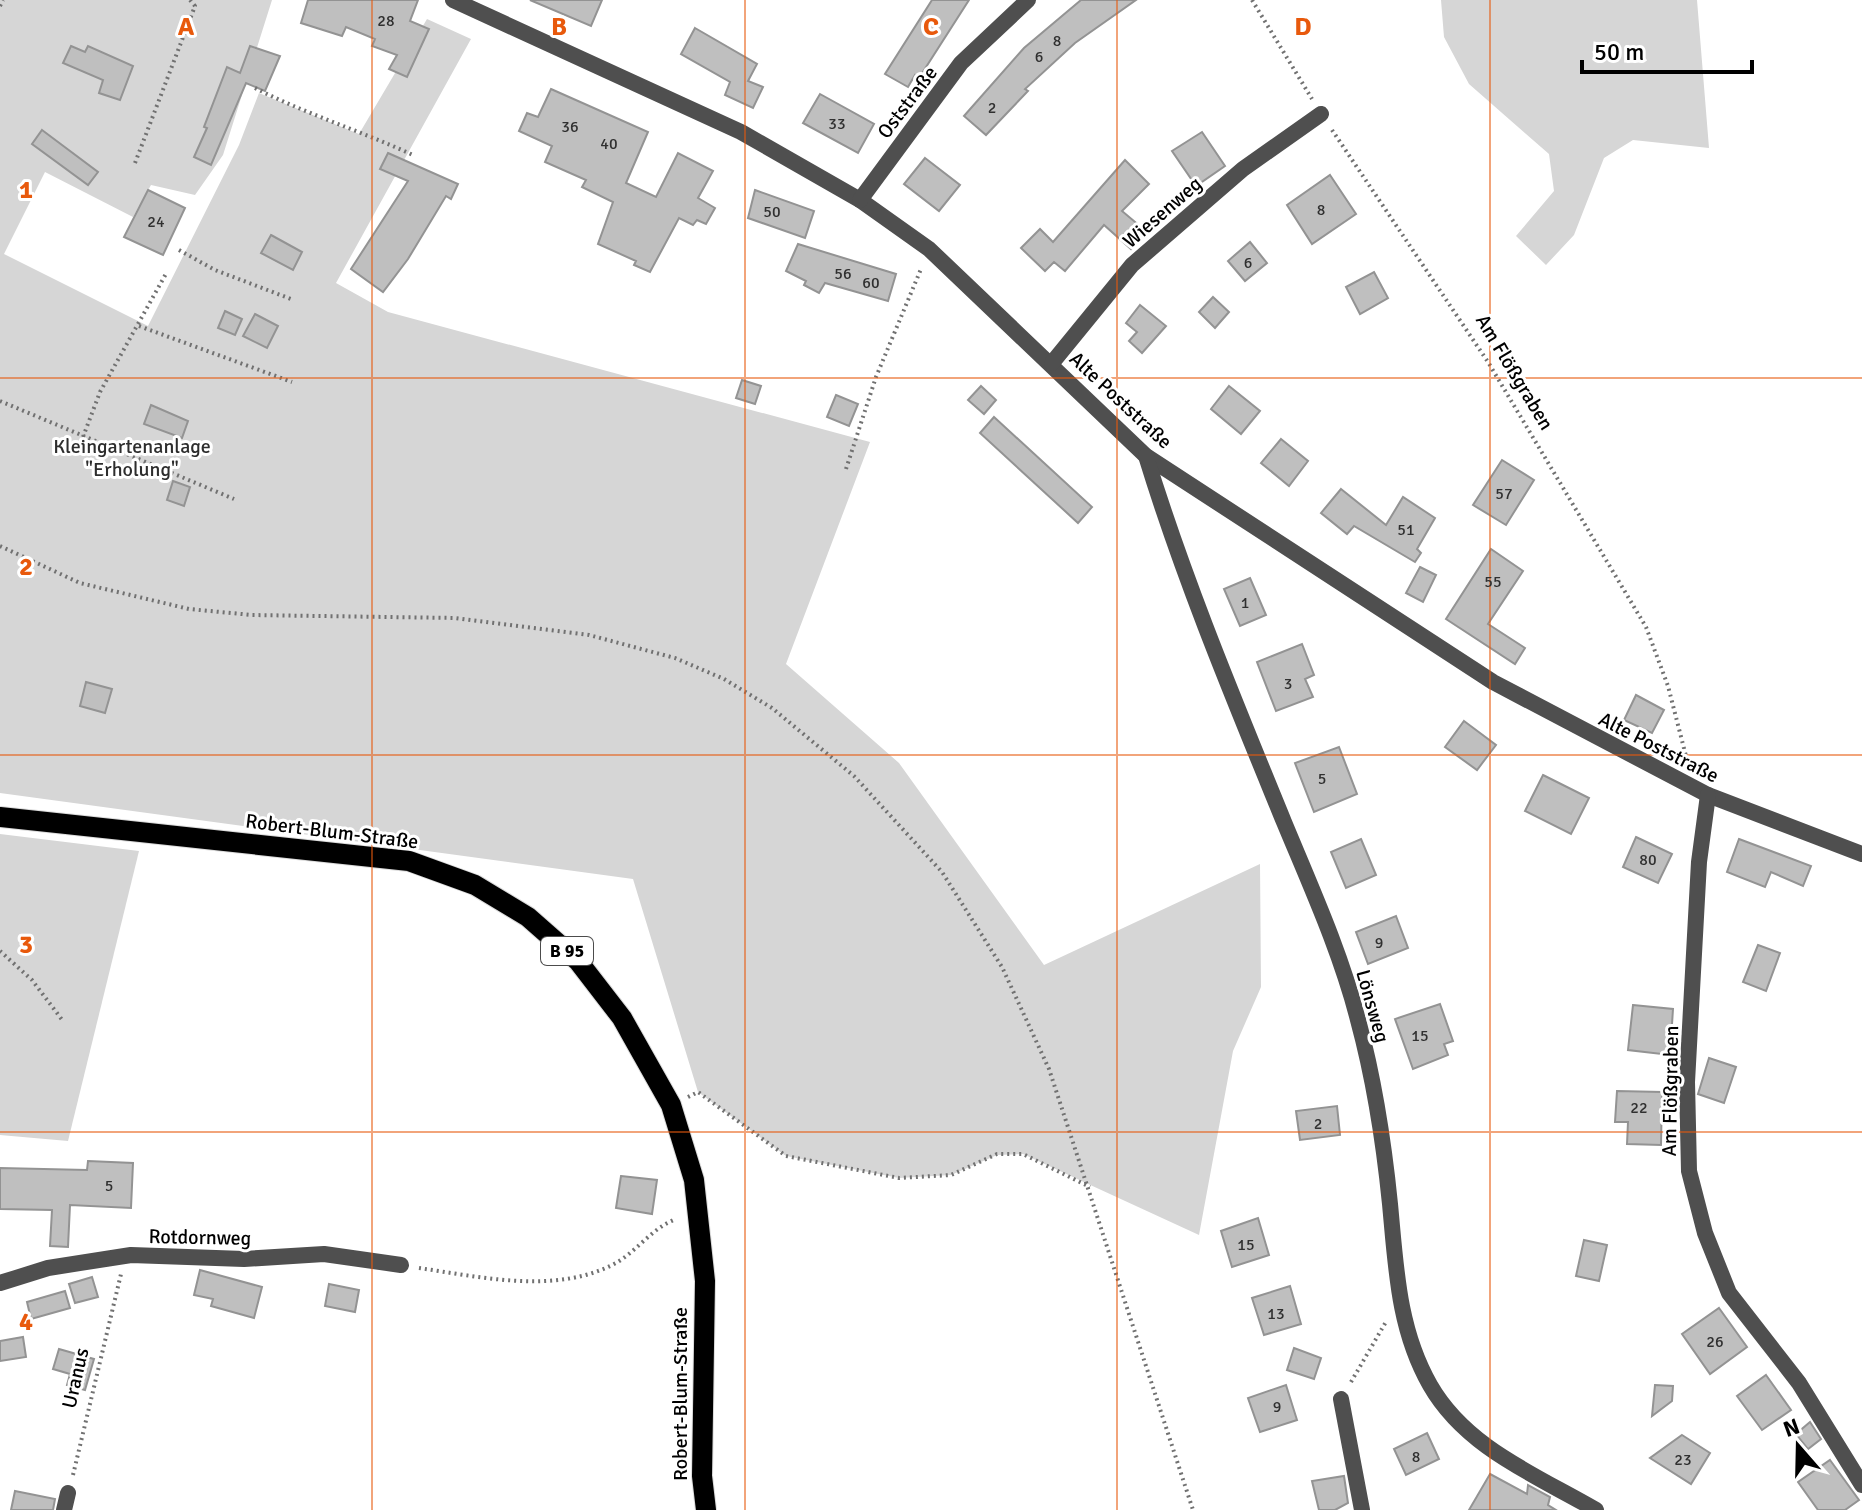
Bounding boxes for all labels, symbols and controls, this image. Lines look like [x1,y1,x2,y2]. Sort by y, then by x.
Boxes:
text: A [178,11,195,43]
house number: 28 [377,11,395,31]
text: B [551,11,567,43]
text: C [923,11,939,43]
text: D [1294,11,1312,43]
scale bar [1582,24,1752,74]
house number: 8 [1053,31,1061,51]
text: 50 m [1594,37,1644,67]
house number: 6 [1035,47,1043,67]
street label: Oststraße [872,61,943,144]
house number: 2 [988,98,996,118]
house number: 33 [828,114,846,134]
house number: 36 [561,117,579,137]
house number: 40 [600,134,618,154]
street label: Wiesenweg [1118,171,1207,253]
text: 1 [19,174,33,206]
house number: 8 [1317,200,1325,220]
house number: 50 [763,202,781,222]
house number: 24 [147,212,165,232]
house number: 6 [1244,253,1252,273]
house number: 56 [834,264,852,284]
house number: 60 [862,273,880,293]
street label: Am Flößgraben [1470,310,1559,435]
street label: Alte Poststraße [1064,346,1177,454]
park label: Kleingartenanlage "Erholung" [53,434,211,482]
house number: 57 [1495,484,1513,504]
house number: 51 [1397,520,1415,540]
text: 2 [19,551,33,583]
house number: 55 [1484,572,1502,592]
house number: 1 [1241,593,1249,613]
house number: 3 [1284,674,1292,694]
street label: Alte Poststraße [1595,706,1723,788]
house number: 5 [1318,769,1326,789]
street label: Robert-Blum-Straße [244,808,420,855]
house number: 80 [1639,850,1657,870]
text: 3 [19,929,33,961]
house number: 9 [1375,933,1383,953]
road number: B 95 [541,937,593,965]
street label: Lönsweg [1350,967,1395,1046]
street label: Am Flößgraben [1657,1025,1684,1157]
house number: 15 [1411,1026,1429,1046]
house number: 22 [1630,1098,1648,1118]
house number: 2 [1314,1114,1322,1134]
house number: 5 [105,1176,113,1196]
street label: Rotdornweg [148,1224,251,1251]
house number: 15 [1237,1235,1255,1255]
house number: 13 [1267,1304,1285,1324]
text: 4 [19,1306,33,1338]
street label: Robert-Blum-Straße [668,1307,693,1481]
house number: 26 [1706,1332,1724,1352]
street label: Uranus [56,1345,95,1411]
house number: 9 [1273,1397,1281,1417]
north arrow [1758,1406,1838,1486]
text: N [1780,1412,1803,1443]
house number: 8 [1412,1447,1420,1467]
house number: 23 [1674,1450,1692,1470]

